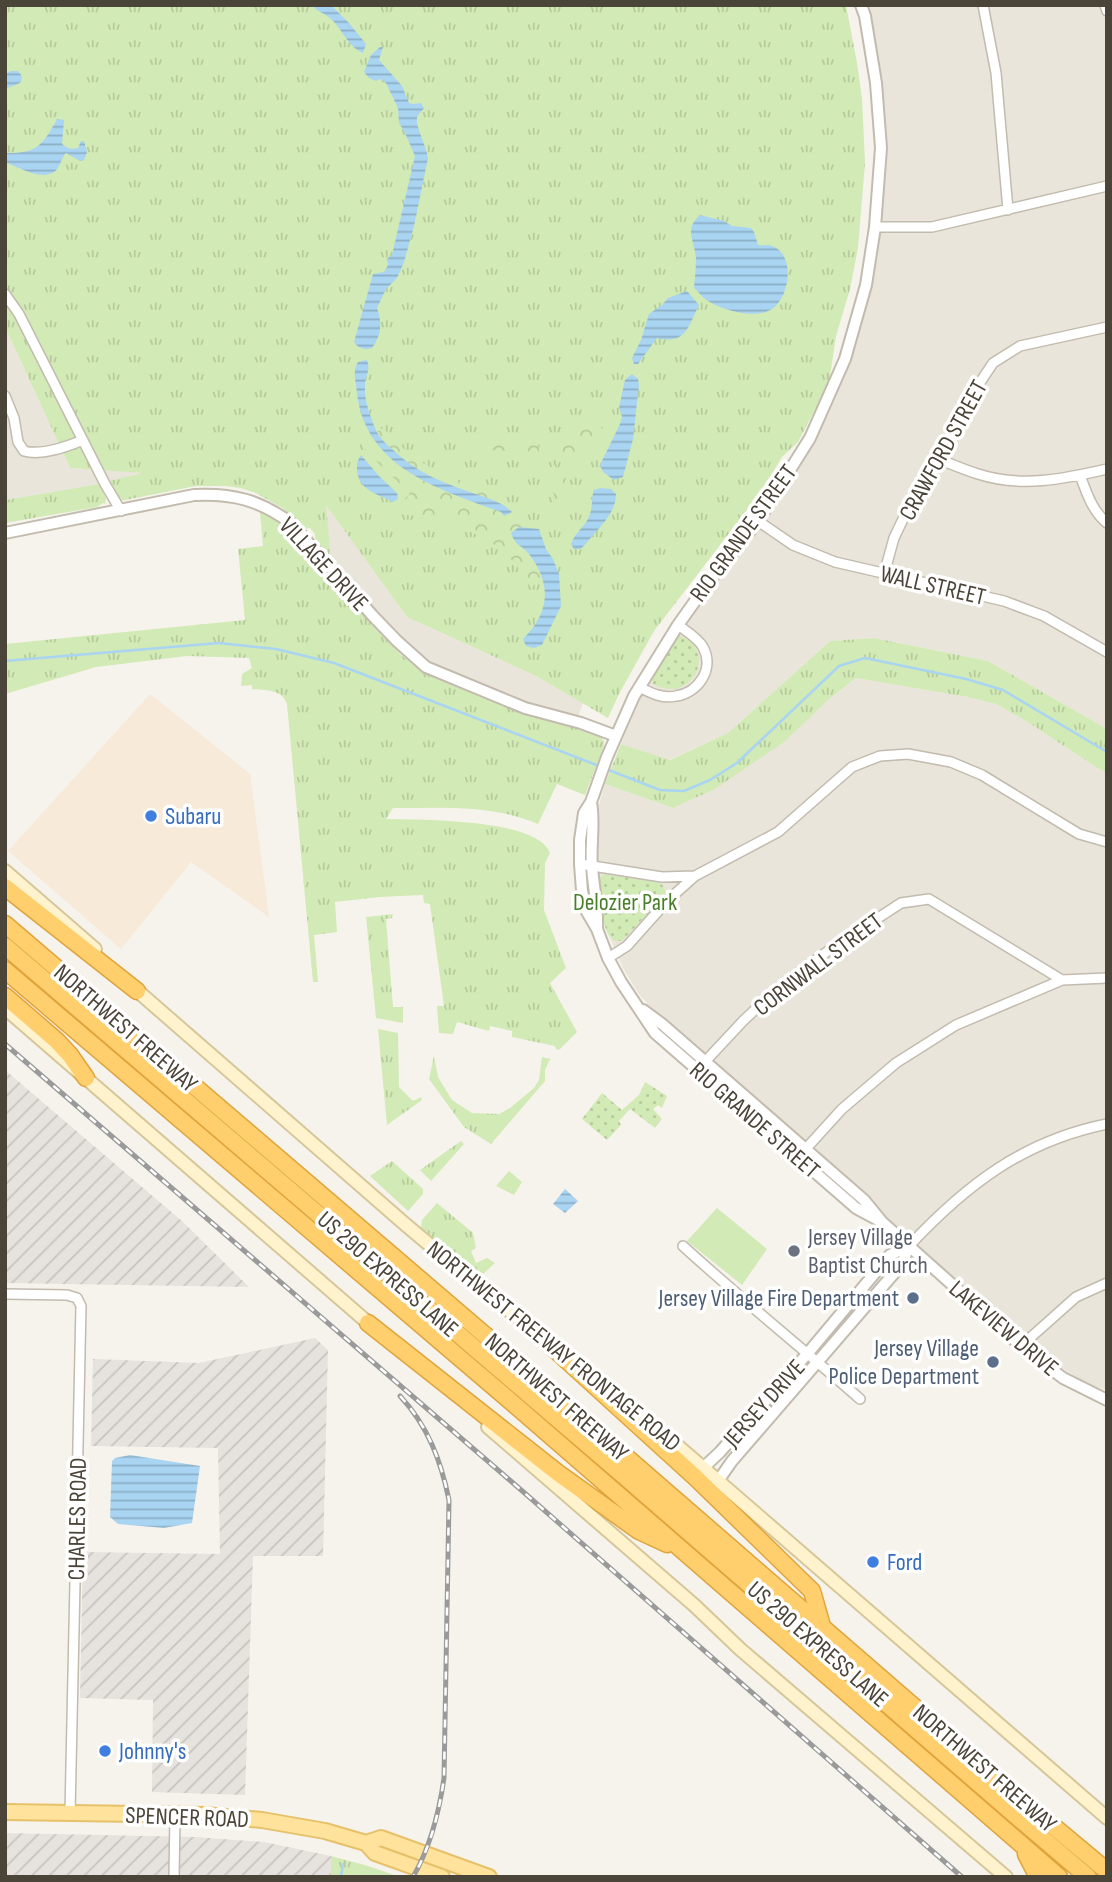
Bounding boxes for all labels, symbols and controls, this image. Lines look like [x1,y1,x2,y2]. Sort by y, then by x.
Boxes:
street label: CRAWFORD STREET [893,375,994,525]
street label: RIO GRANDE STREET [684,459,803,608]
street label: VILLAGE DRIVE [273,511,374,617]
street label: WALL STREET [877,559,989,612]
place label: Subaru [165,802,221,831]
marker: Subaru [143,808,159,824]
park label: Delozier Park [573,888,677,917]
street label: CORNWALL STREET [748,906,889,1022]
street label: NORTHWEST FREEWAY [48,958,203,1099]
street label: RIO GRANDE STREET [684,1056,826,1185]
street label: US 290 EXPRESS LANE [311,1205,464,1344]
place label: Jersey Village Baptist Church [807,1223,928,1280]
street label: NORTHWEST FREEWAY FRONTAGE ROAD [421,1235,687,1457]
marker: Jersey Village Baptist Church [786,1243,802,1259]
street label: LAKEVIEW DRIVE [943,1274,1064,1382]
place label: Jersey Village Fire Department [658,1284,899,1313]
marker: Jersey Village Fire Department [905,1290,921,1306]
street label: NORTHWEST FREEWAY [479,1327,635,1467]
place label: Jersey Village Police Department [829,1334,979,1391]
street label: JERSEY DRIVE [717,1353,811,1454]
marker: Jersey Village Police Department [985,1354,1001,1370]
street label: CHARLES ROAD [62,1457,93,1581]
place label: Ford [887,1548,922,1577]
marker: Ford [865,1554,881,1570]
street label: US 290 EXPRESS LANE [741,1575,894,1714]
street label: NORTHWEST FREEWAY [907,1698,1062,1839]
place label: Johnny's [118,1737,186,1766]
marker: Johnny's [97,1743,113,1759]
street label: SPENCER ROAD [125,1801,249,1834]

